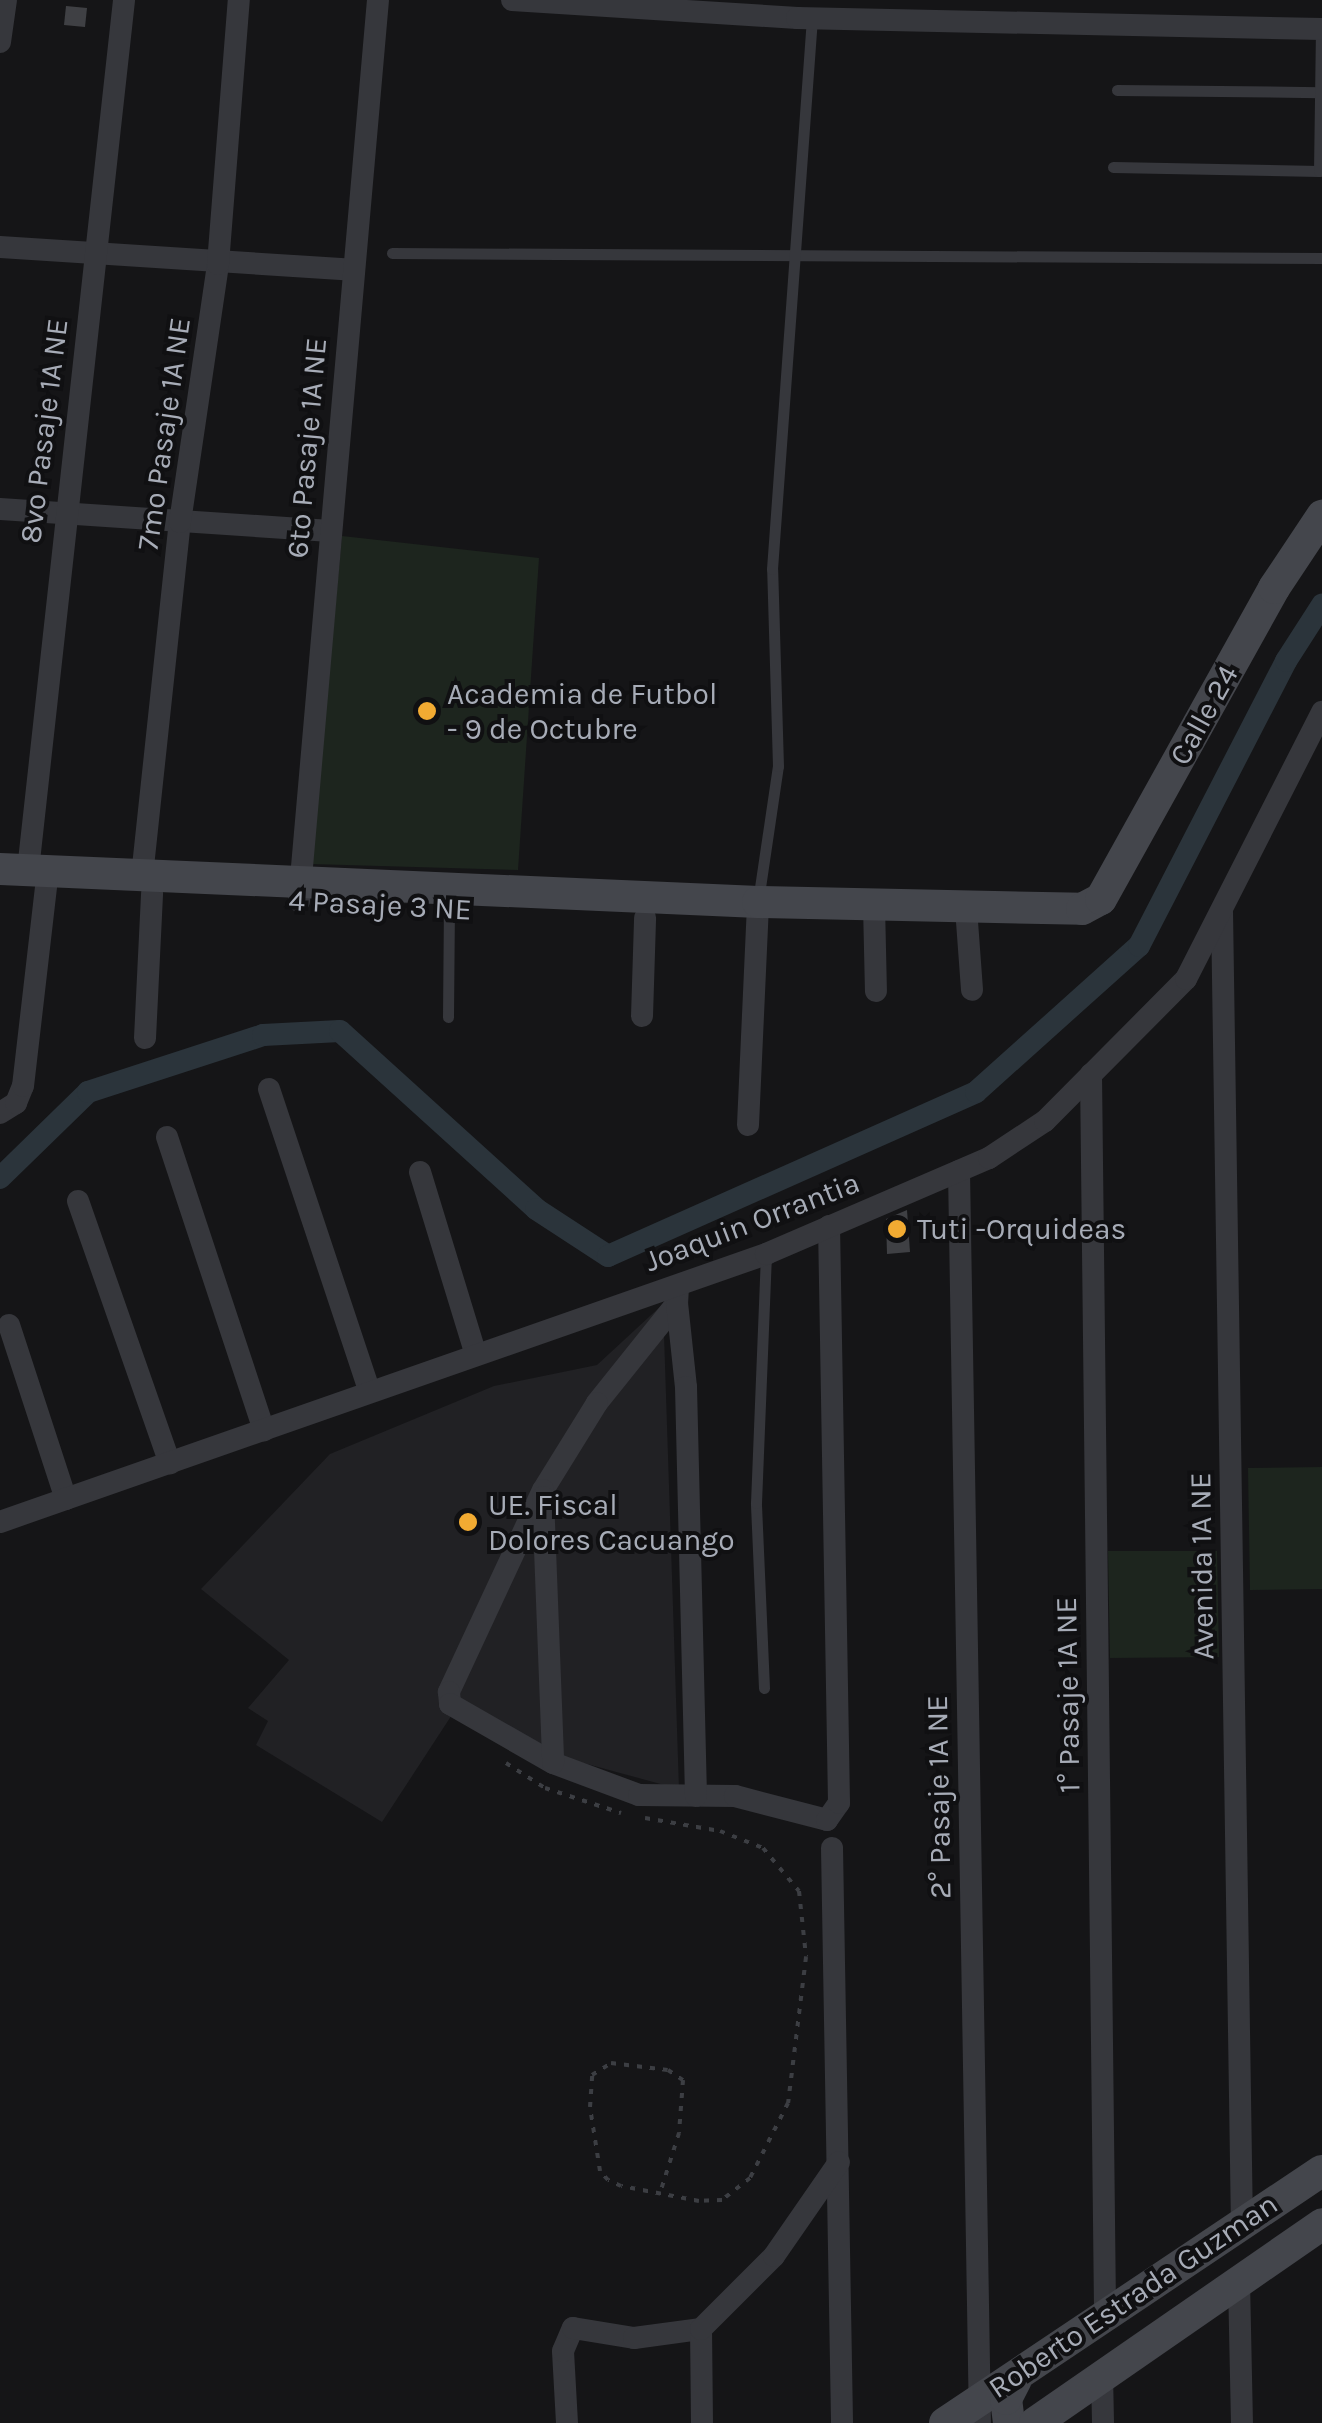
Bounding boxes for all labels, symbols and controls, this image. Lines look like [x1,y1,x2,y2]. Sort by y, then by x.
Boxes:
street label: 7mo Pasaje 1A NE [130,315,198,553]
street label: 8vo Pasaje 1A NE [12,317,76,545]
street label: 6to Pasaje 1A NE [279,336,335,560]
street label: Calle 24 [1162,659,1246,771]
place label: Academia de Futbol - 9 de Octubre [447,676,717,746]
marker: Academia de Futbol - 9 de Octubre [416,700,438,722]
street label: 4 Pasaje 3 NE [287,882,473,928]
street label: Joaquin Orrantia [639,1164,865,1280]
place label: Tuti -Orquideas [917,1211,1126,1247]
marker: Tuti -Orquideas [886,1218,908,1240]
street label: Avenida 1A NE [1182,1472,1222,1660]
place label: UE. Fiscal Dolores Cacuango [488,1487,735,1558]
marker: UE. Fiscal Dolores Cacuango [457,1511,479,1533]
street label: 1° Pasaje 1A NE [1048,1597,1088,1793]
street label: 2° Pasaje 1A NE [919,1695,959,1899]
street label: Roberto Estrada Guzman [982,2186,1284,2406]

